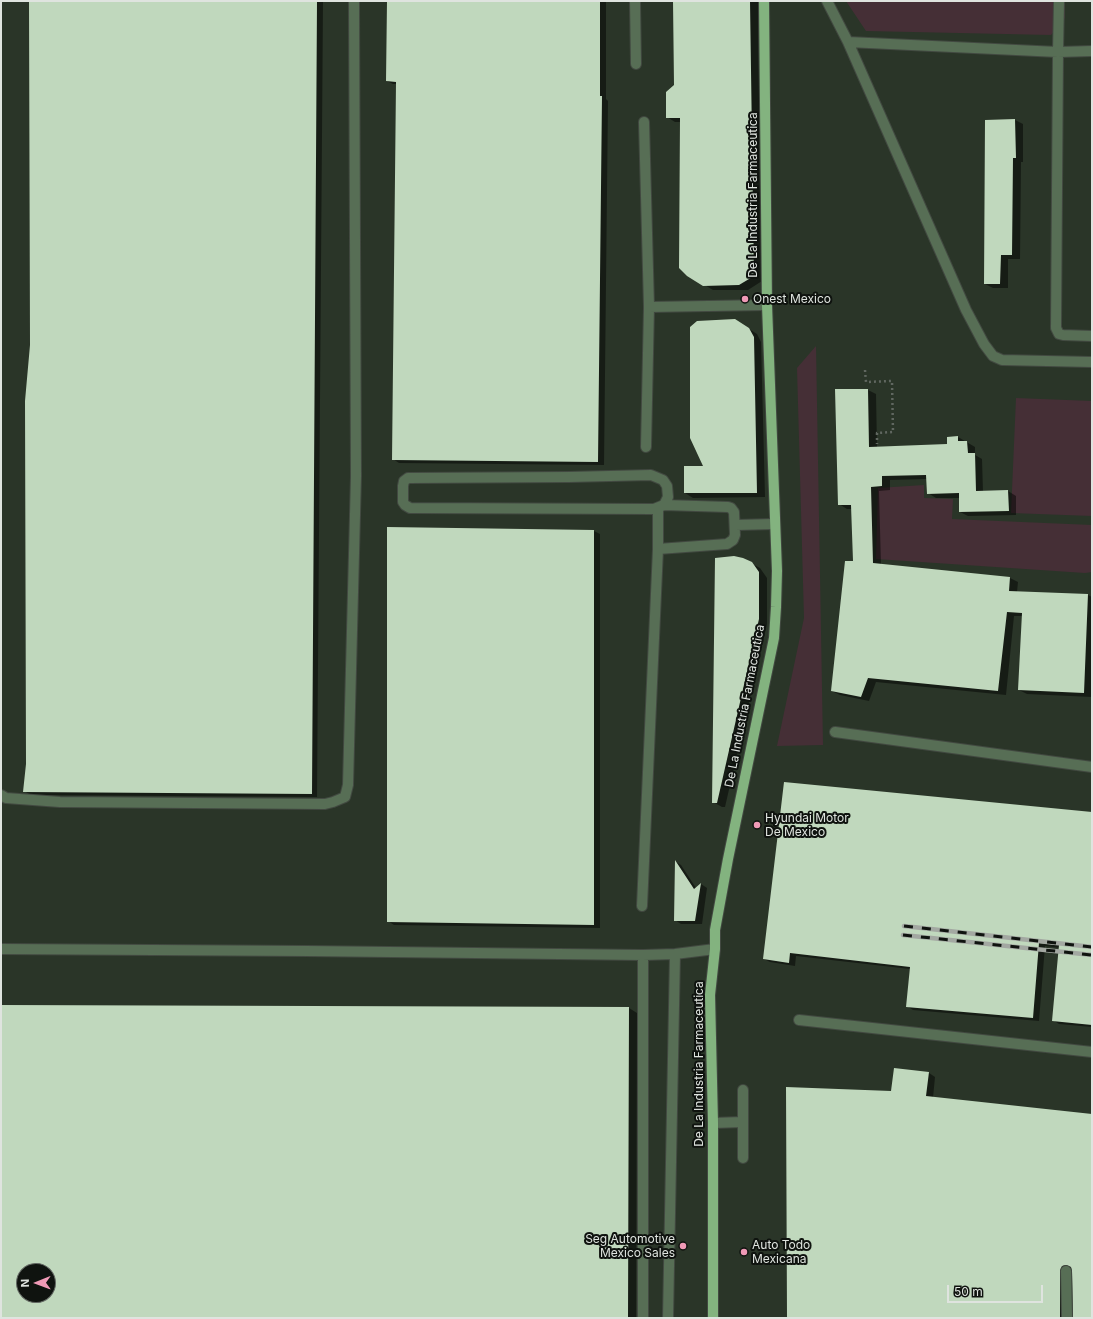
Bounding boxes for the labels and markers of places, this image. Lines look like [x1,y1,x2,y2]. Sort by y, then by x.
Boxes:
place label: Onest Mexico [753,292,831,306]
marker: Onest Mexico [740,294,750,304]
place label: Hyundai Motor De Mexico [765,811,849,839]
marker: Hyundai Motor De Mexico [752,820,762,830]
place label: Seg Automotive Mexico Sales [585,1232,675,1260]
place label: Auto Todo Mexicana [752,1238,810,1266]
marker: Seg Automotive Mexico Sales [678,1241,688,1251]
marker: Auto Todo Mexicana [739,1247,749,1257]

